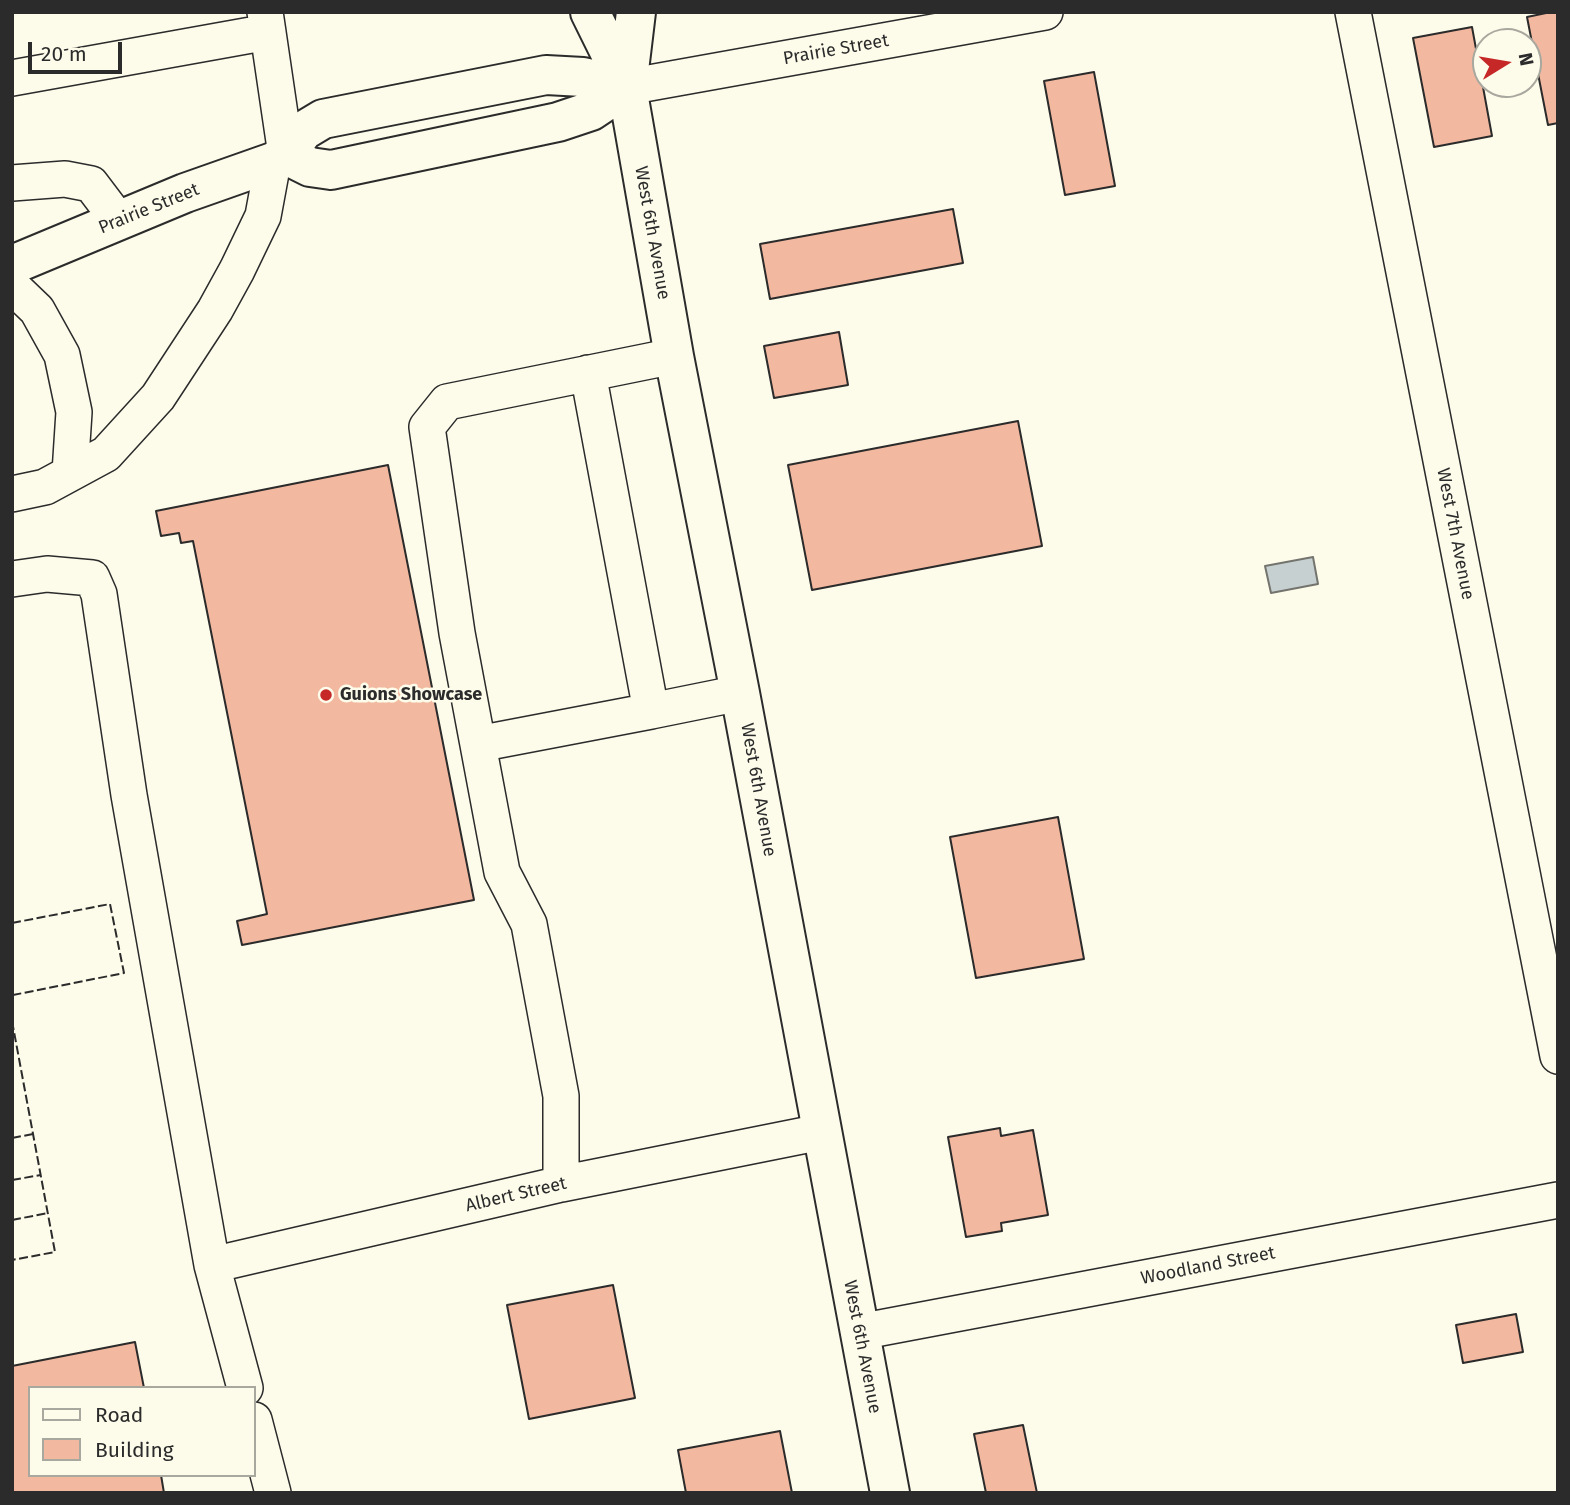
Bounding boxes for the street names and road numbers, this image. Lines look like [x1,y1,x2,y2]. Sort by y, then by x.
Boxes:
street label: Prairie Street [782,30,890,70]
street label: West 6th Avenue [630,164,674,302]
street label: Prairie Street [95,179,203,239]
street label: West 7th Avenue [1432,466,1478,602]
street label: West 6th Avenue [736,721,780,859]
street label: Albert Street [463,1173,569,1217]
street label: Woodland Street [1139,1242,1277,1290]
street label: West 6th Avenue [838,1279,886,1415]

